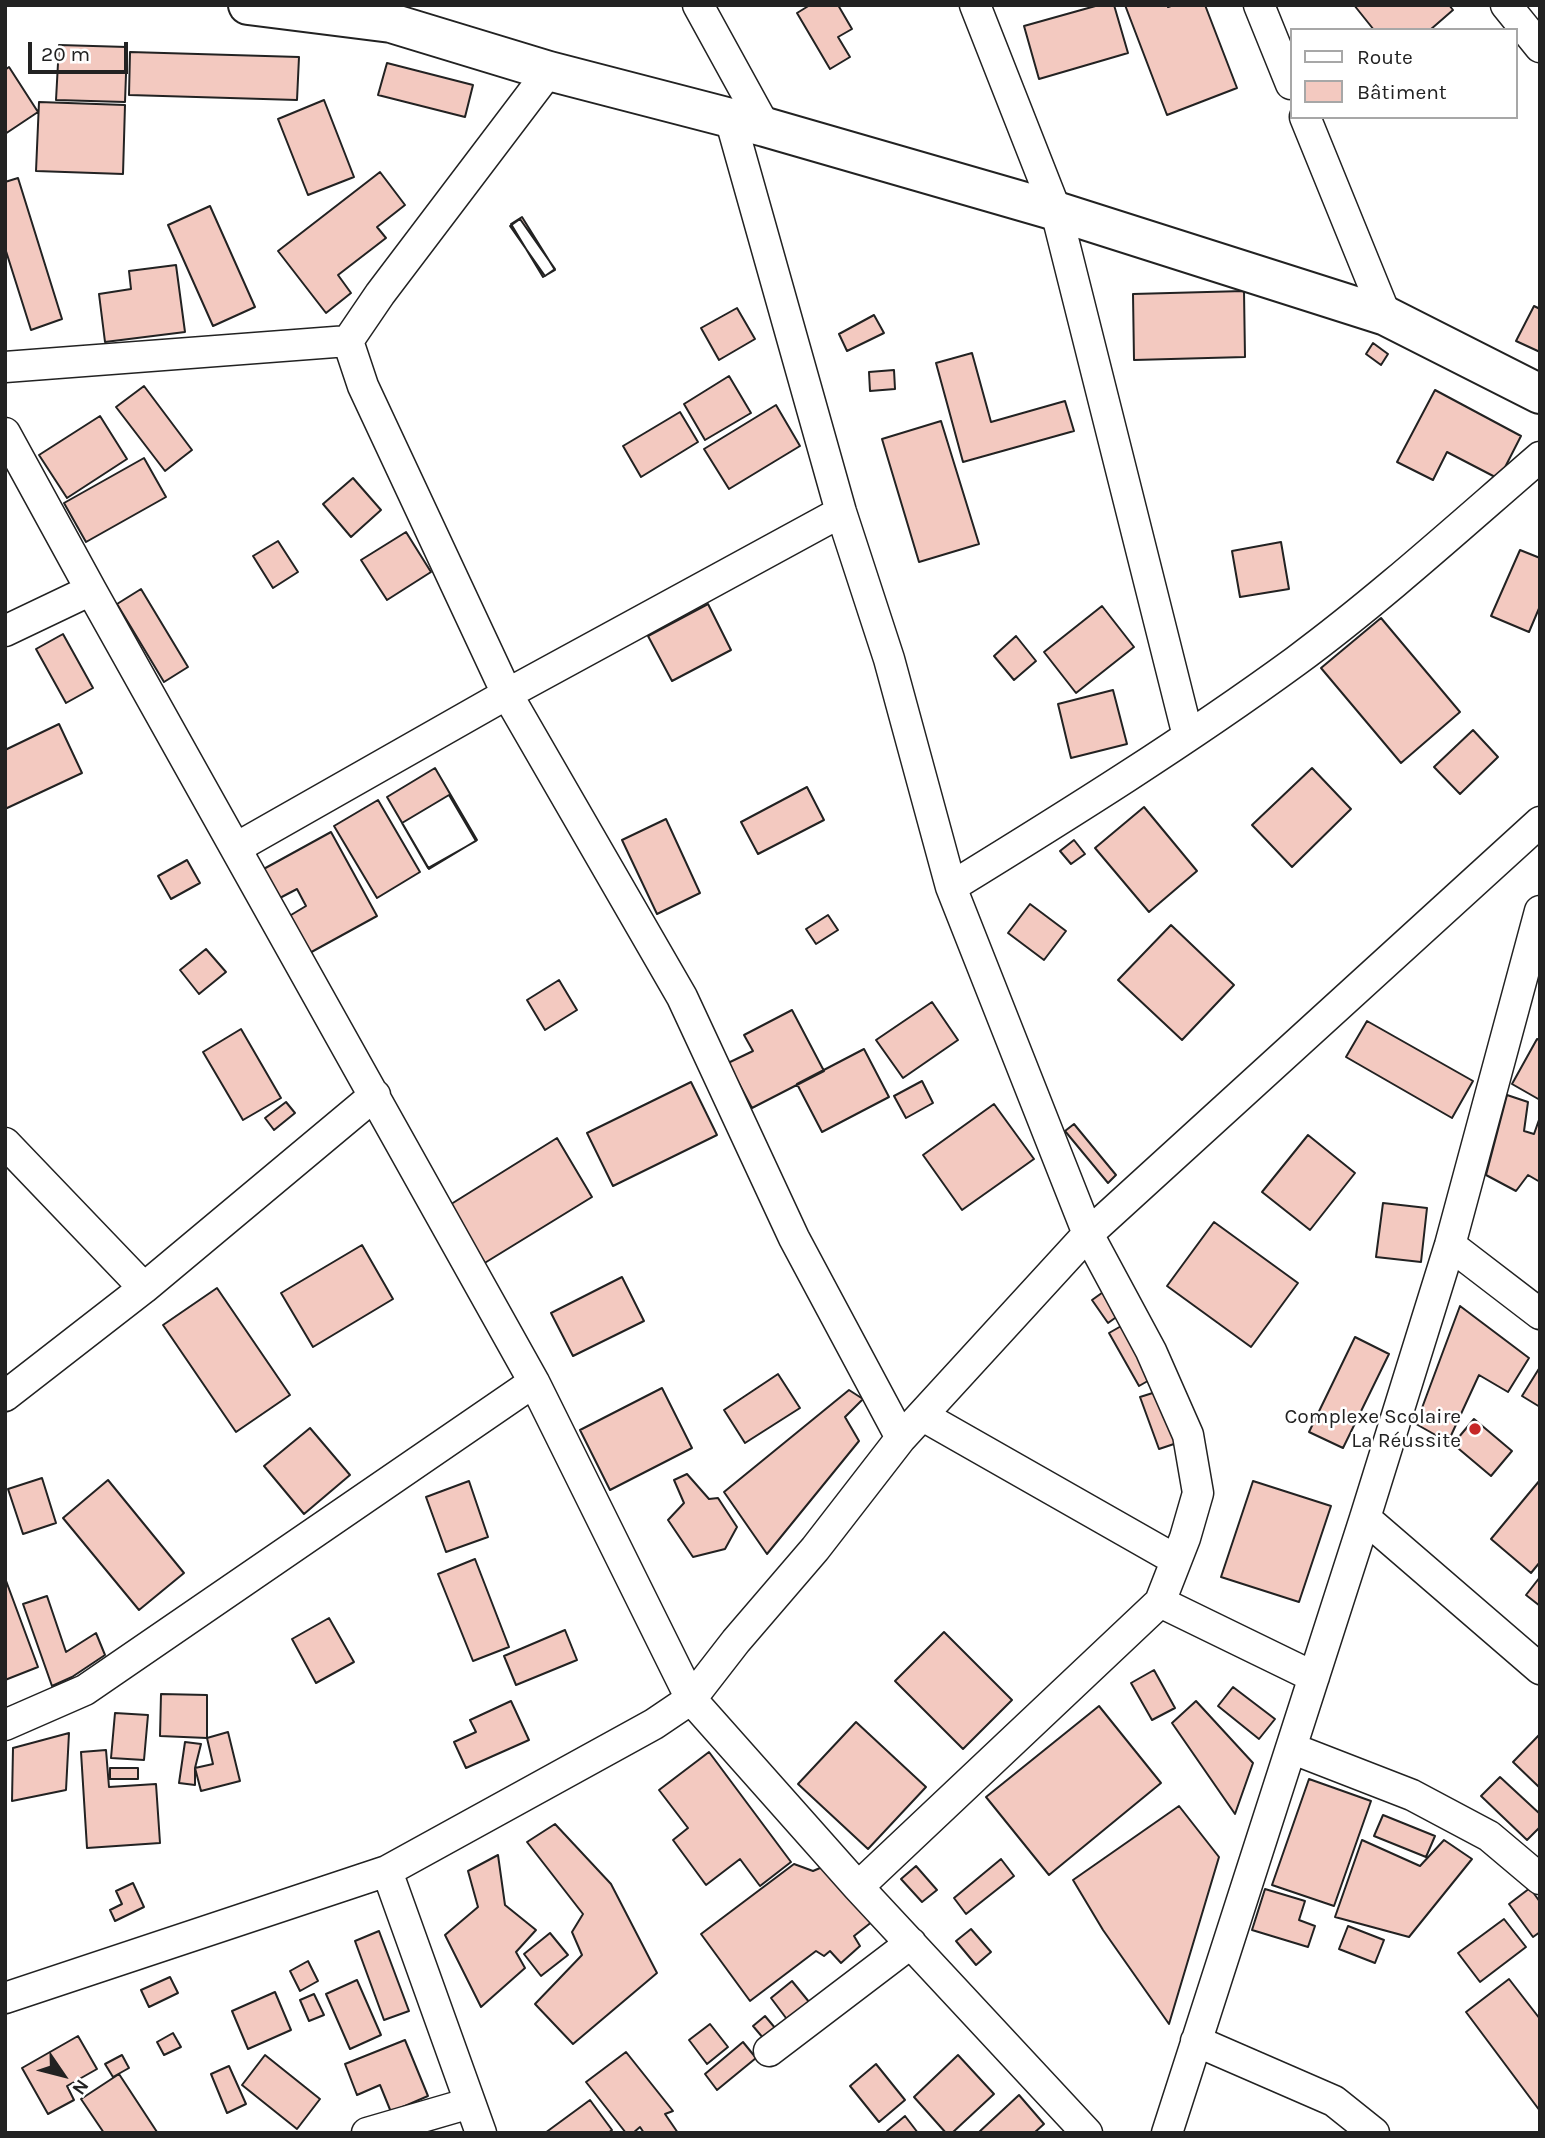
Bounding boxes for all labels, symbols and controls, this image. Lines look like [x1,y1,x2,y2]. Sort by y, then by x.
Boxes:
scale bar [32,28,131,72]
legend [1290,28,1517,119]
text: 20 m [41,42,90,66]
text: Route [1357,45,1413,69]
text: Bâtiment [1357,80,1447,104]
place label: Complexe Scolaire La Réussite [1284,1404,1461,1454]
marker: Complexe Scolaire La Réussite [1467,1421,1483,1437]
north arrow [28,2040,98,2110]
text: N [67,2075,93,2099]

